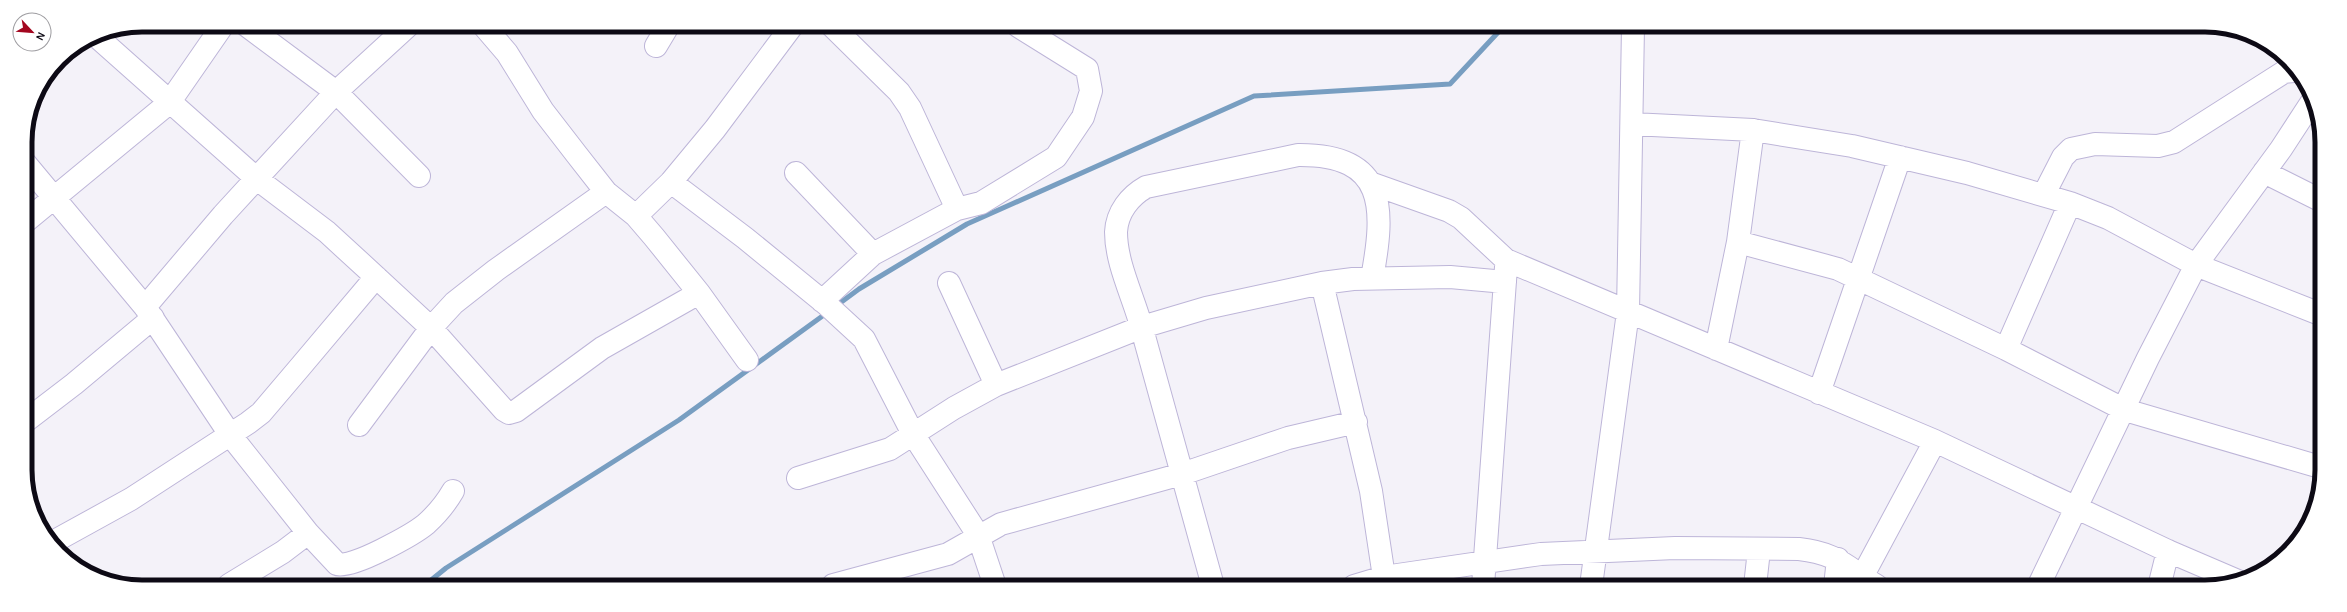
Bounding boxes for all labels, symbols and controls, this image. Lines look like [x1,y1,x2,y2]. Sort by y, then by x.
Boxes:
north arrow [12,12,52,52]
text: N [34,30,47,42]

